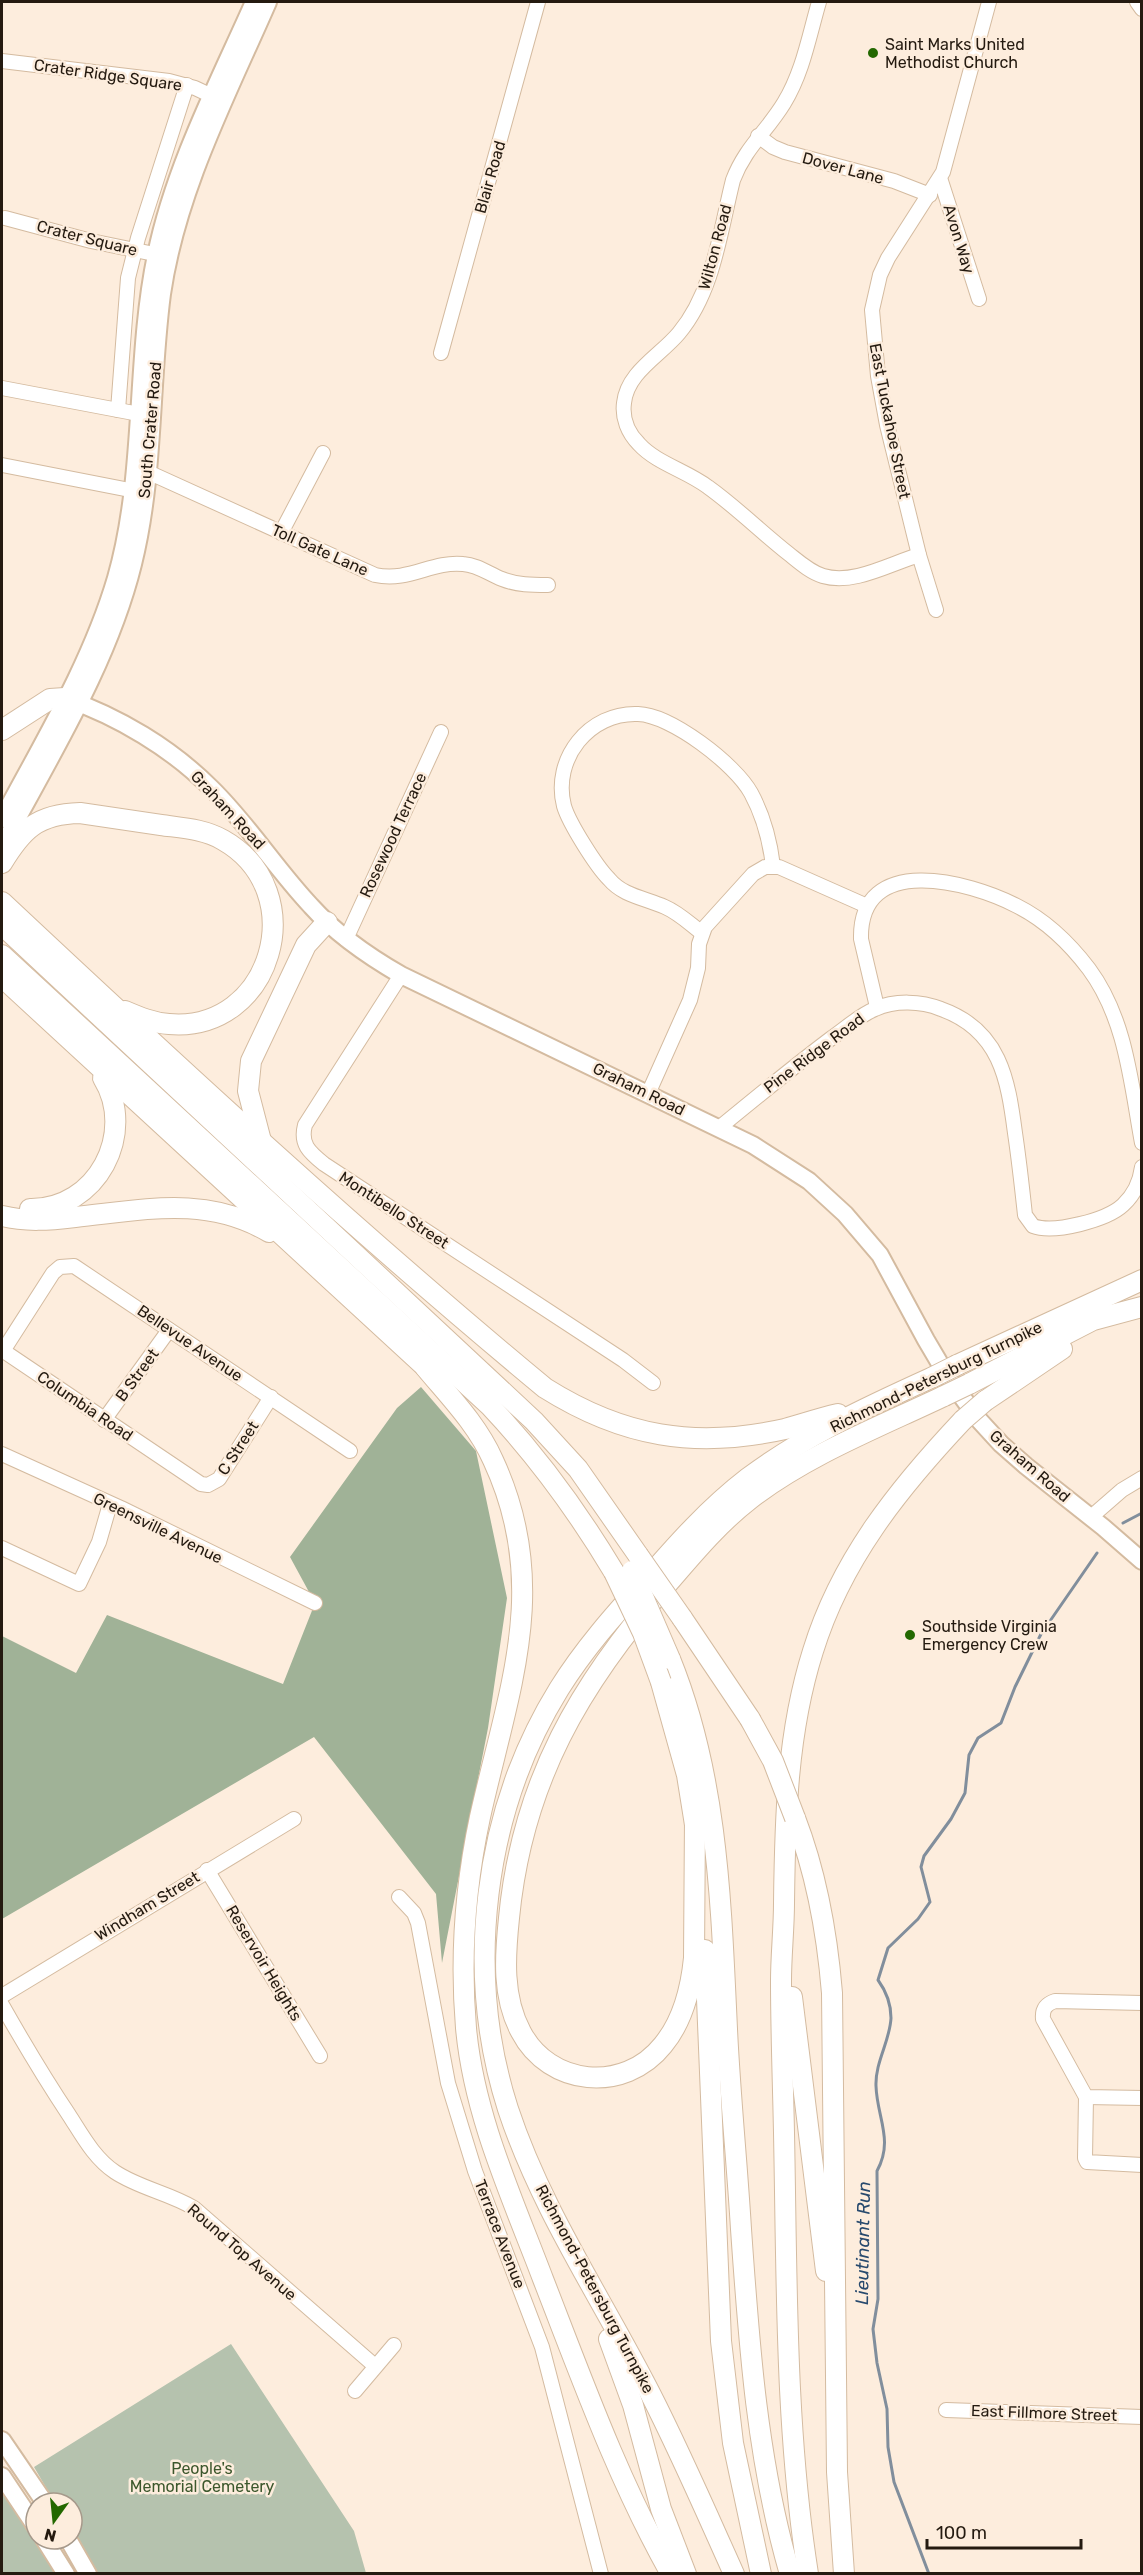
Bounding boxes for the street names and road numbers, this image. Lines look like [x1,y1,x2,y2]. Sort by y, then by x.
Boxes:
street label: Crater Ridge Square [33,55,183,95]
street label: Blair Road [471,138,509,216]
street label: Dover Lane [800,148,886,188]
street label: Wilton Road [694,202,736,292]
street label: Avon Way [939,202,979,276]
street label: Crater Square [35,216,139,260]
street label: East Tuckahoe Street [866,342,914,500]
street label: South Crater Road [135,361,165,499]
street label: Toll Gate Lane [269,520,371,580]
street label: Graham Road [187,767,269,853]
street label: Rosewood Terrace [356,769,430,901]
street label: Pine Ridge Road [760,1009,868,1097]
street label: Graham Road [590,1058,688,1120]
street label: Montibello Street [335,1167,453,1253]
street label: Bellevue Avenue [134,1301,246,1385]
street label: Richmond-Petersburg Turnpike [827,1317,1045,1437]
street label: B Street [111,1345,163,1405]
street label: Columbia Road [33,1367,137,1445]
street label: C Street [213,1417,263,1479]
street label: Graham Road [986,1426,1074,1506]
street label: Greensville Avenue [90,1488,226,1568]
street label: Windham Street [91,1867,203,1945]
street label: Reservoir Heights [222,1902,306,2024]
street label: Terrace Avenue [471,2177,529,2291]
street label: Richmond-Petersburg Turnpike [532,2181,658,2397]
street label: Round Top Avenue [184,2200,300,2304]
street label: East Fillmore Street [971,2401,1117,2425]

